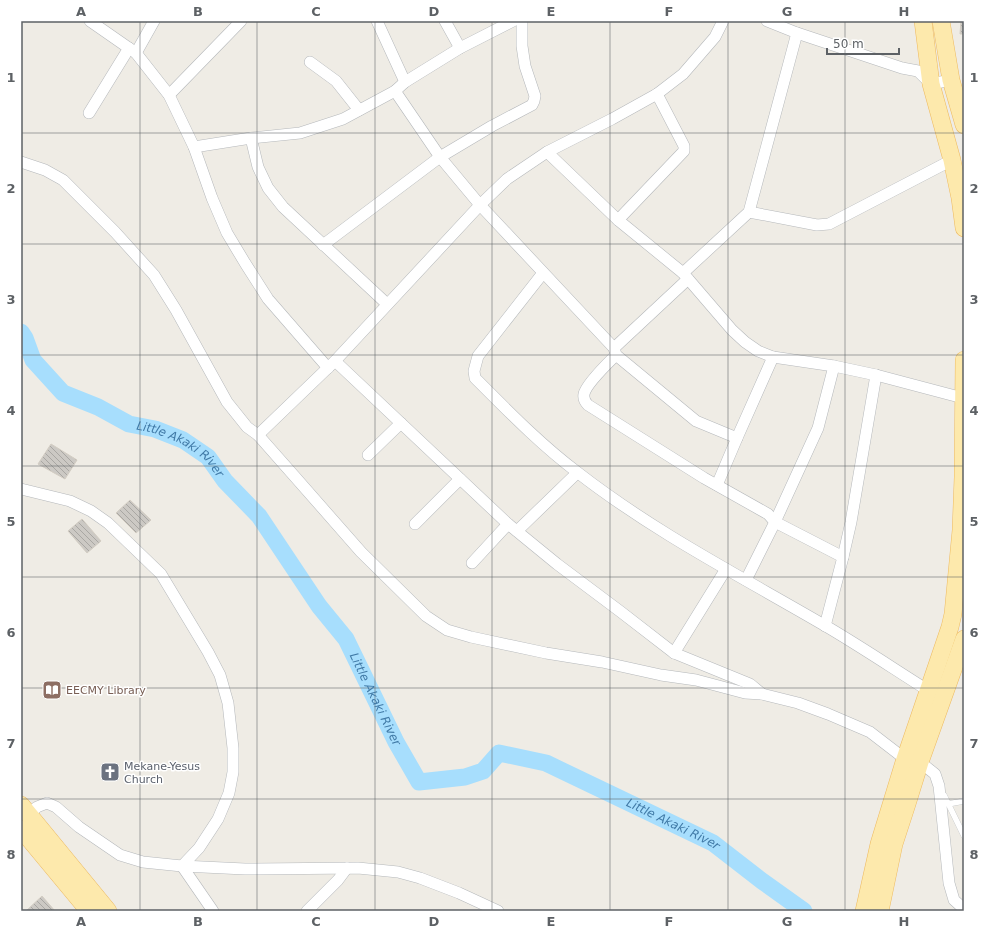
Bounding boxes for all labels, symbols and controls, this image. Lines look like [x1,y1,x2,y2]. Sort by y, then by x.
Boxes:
text: A [76,4,86,19]
text: B [193,4,203,19]
text: C [311,4,321,19]
text: D [429,4,440,19]
text: E [547,4,555,19]
text: F [665,4,673,19]
text: G [782,4,792,19]
text: H [899,4,909,19]
scale bar [827,30,899,56]
text: 50 m [833,37,864,51]
text: 1 [6,70,16,85]
text: 1 [969,70,979,85]
text: 2 [6,181,16,196]
text: 2 [969,181,979,196]
text: 3 [6,292,16,307]
text: 3 [969,292,979,307]
text: 4 [6,403,16,418]
text: 4 [969,403,979,418]
water label: Little Akaki River [135,419,228,481]
text: 5 [6,514,16,529]
text: 5 [969,514,979,529]
text: 6 [6,625,16,640]
text: 6 [969,625,979,640]
water label: Little Akaki River [347,650,404,749]
library icon: EECMY Library [41,679,63,701]
place label: EECMY Library [66,684,146,697]
text: 7 [6,736,16,751]
text: 7 [969,736,979,751]
place label: Mekane-Yesus Church [124,760,200,786]
church icon: Mekane-Yesus Church [99,761,121,783]
water label: Little Akaki River [624,796,723,853]
text: 8 [6,847,16,862]
text: 8 [969,847,979,862]
text: A [76,914,86,929]
text: B [193,914,203,929]
text: C [311,914,321,929]
text: D [429,914,440,929]
text: E [547,914,555,929]
text: F [665,914,673,929]
text: G [782,914,792,929]
text: H [899,914,909,929]

